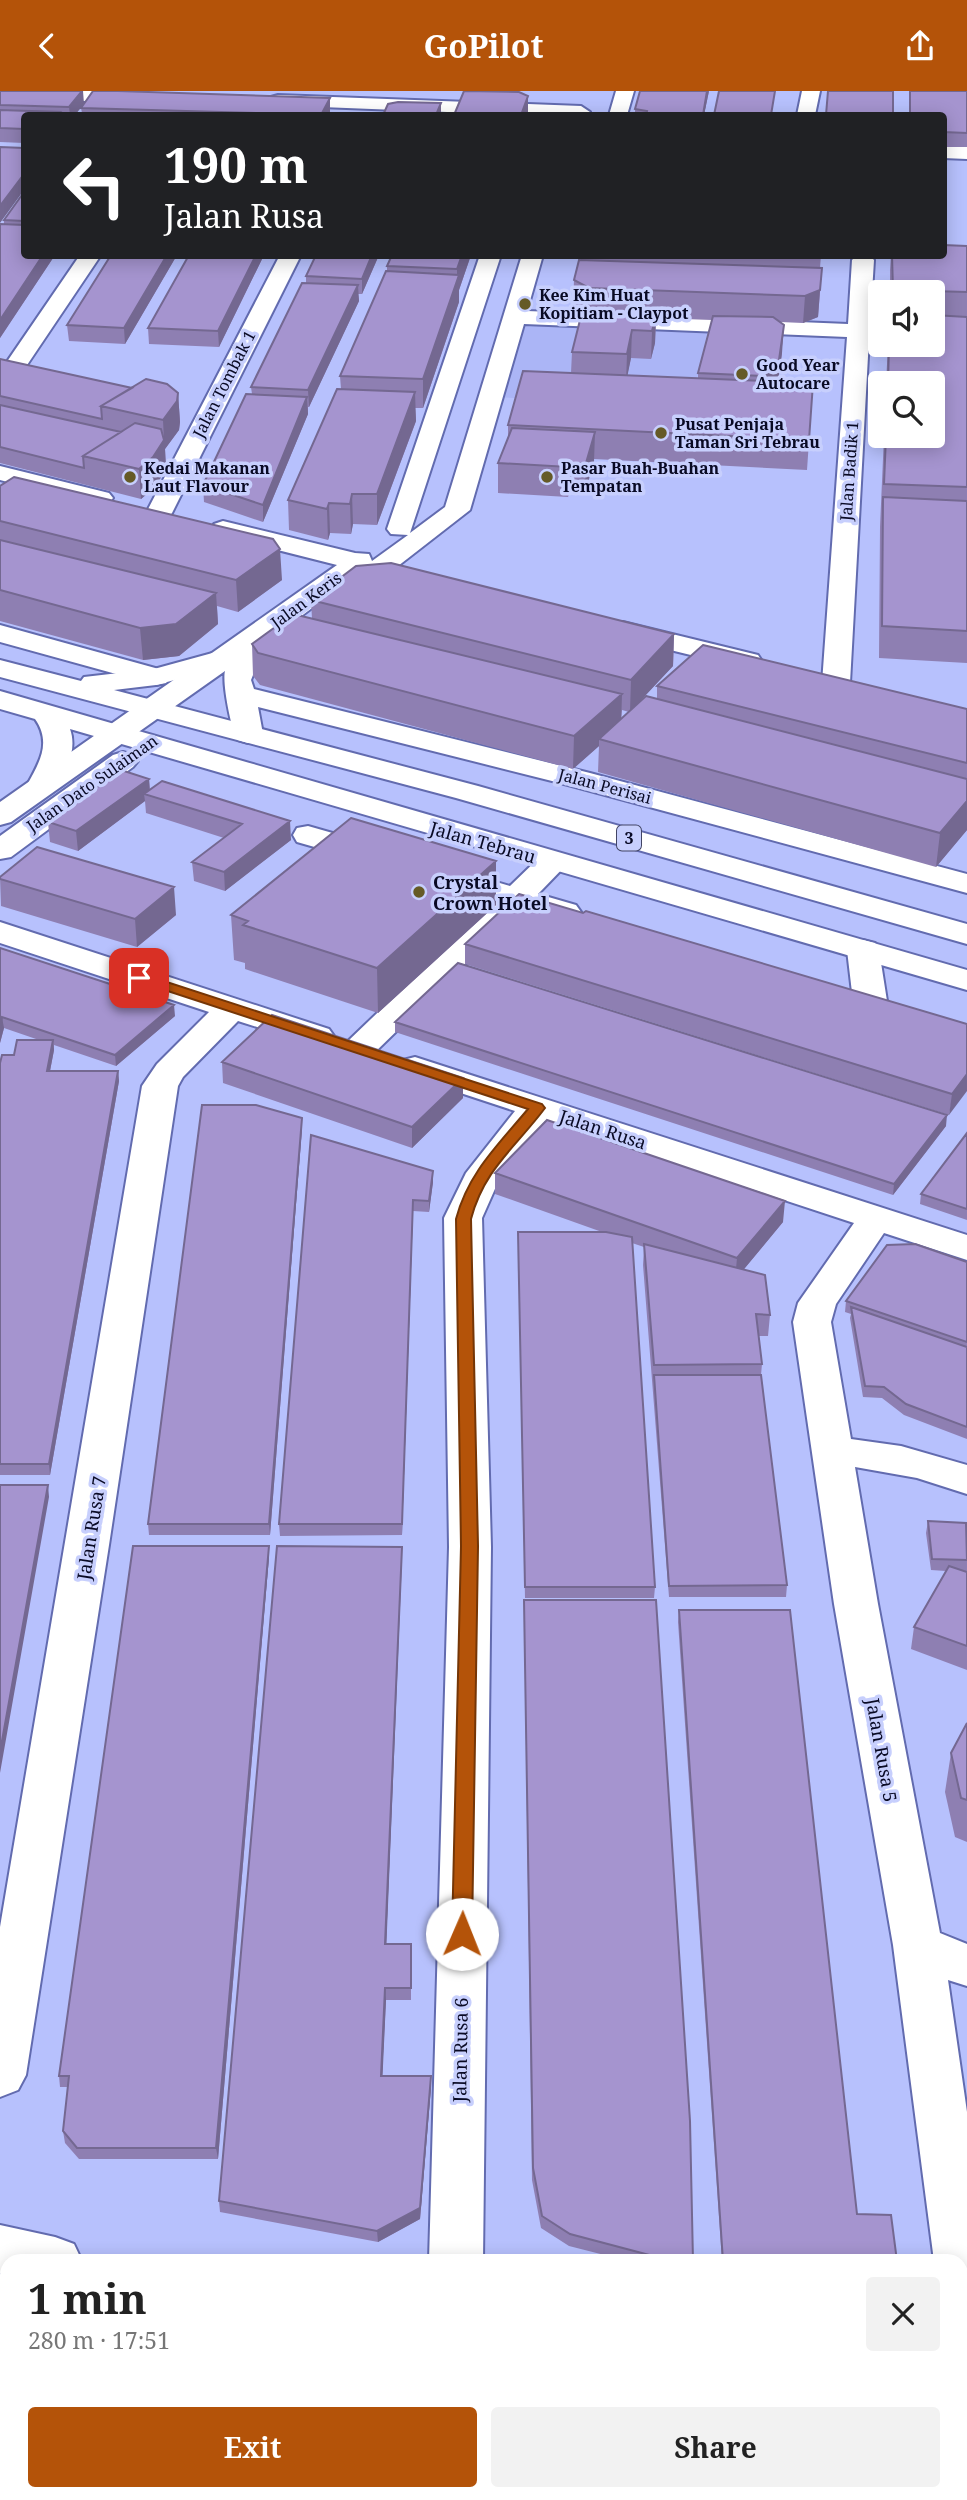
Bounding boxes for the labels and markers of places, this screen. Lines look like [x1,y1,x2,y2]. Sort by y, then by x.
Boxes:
place label: Kee Kim Huat Kopitiam - Claypot [539,284,689,324]
marker: Kee Kim Huat Kopitiam - Claypot [517,296,533,312]
place label: Good Year Autocare [756,354,840,394]
marker: Good Year Autocare [734,366,750,382]
place label: Pusat Penjaja Taman Sri Tebrau [675,413,820,453]
marker: Pusat Penjaja Taman Sri Tebrau [653,425,669,441]
place label: Kedai Makanan Laut Flavour [144,457,270,497]
place label: Pasar Buah-Buahan Tempatan [561,457,720,497]
marker: Kedai Makanan Laut Flavour [122,469,138,485]
marker: Pasar Buah-Buahan Tempatan [539,469,555,485]
place label: Crystal Crown Hotel [433,870,548,915]
marker: Crystal Crown Hotel [411,884,427,900]
pin [109,948,169,1008]

